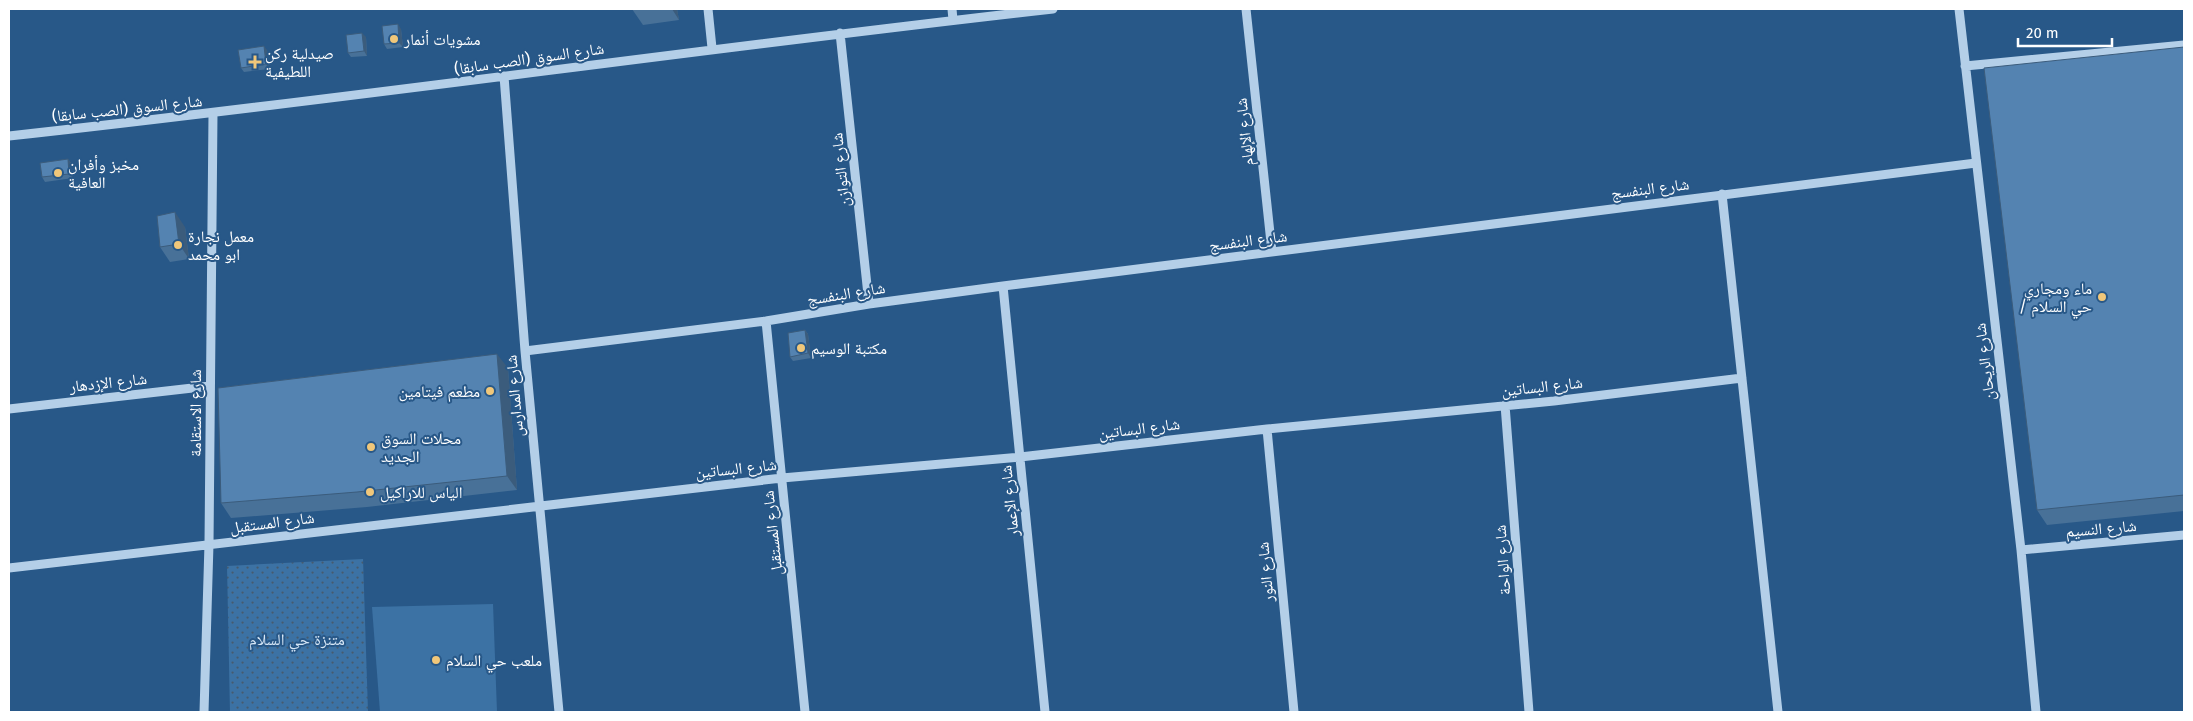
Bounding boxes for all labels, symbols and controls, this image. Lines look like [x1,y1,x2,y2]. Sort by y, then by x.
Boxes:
scale bar [2018,15,2112,47]
text: 20 m [2026,24,2059,42]
place label: مشويات أنمار [403,30,481,49]
marker: مشويات أنمار [388,33,400,45]
street label: شارع السوق (الصب سابقا) [453,39,605,79]
place label: صيدلية ركن اللطيفية [265,44,334,81]
marker: صيدلية ركن اللطيفية [249,56,261,68]
street label: شارع السوق (الصب سابقا) [51,91,203,127]
street label: شارع الإلهام [1231,97,1259,167]
street label: شارع التوازن [827,132,855,208]
place label: مخبز وأفران العافية [68,155,139,192]
marker: مخبز وأفران العافية [52,167,64,179]
street label: شارع البنفسج [1610,174,1690,204]
street label: شارع البنفسج [1208,226,1288,256]
place label: معمل نجارة ابو محمد [188,227,254,264]
marker: معمل نجارة ابو محمد [172,239,184,251]
street label: شارع البنفسج [806,278,887,310]
place label: ماء ومجاري / حي السلام [2019,279,2092,319]
marker: ماء ومجاري / حي السلام [2096,291,2108,303]
street label: شارع الريحان [1970,322,2000,402]
place label: مكتبة الوسيم [811,339,887,359]
marker: مكتبة الوسيم [795,342,807,354]
street label: شارع المدارس [501,354,529,438]
street label: شارع الإزدهار [67,369,148,397]
street label: شارع الاستقامة [186,369,206,457]
street label: شارع البساتين [1500,373,1584,401]
place label: مطعم فيتامين [399,382,480,402]
marker: مطعم فيتامين [484,385,496,397]
street label: شارع البساتين [1097,414,1181,444]
place label: محلات السوق الجديد [381,429,461,466]
marker: محلات السوق الجديد [365,441,377,453]
street label: شارع البساتين [694,455,778,483]
street label: شارع الإعمار [996,464,1024,539]
place label: الياس للاراكيل [380,483,462,503]
marker: الياس للاراكيل [364,486,376,498]
street label: شارع المستقبل [759,490,787,576]
street label: شارع المستقبل [229,508,316,538]
street label: شارع النسيم [2065,516,2138,542]
street label: شارع الواحة [1491,524,1515,596]
street label: شارع النور [1253,541,1279,604]
park label: متنزة حي السلام [249,630,345,652]
place label: ملعب حي السلام [446,651,542,673]
marker: ملعب حي السلام [430,654,442,666]

